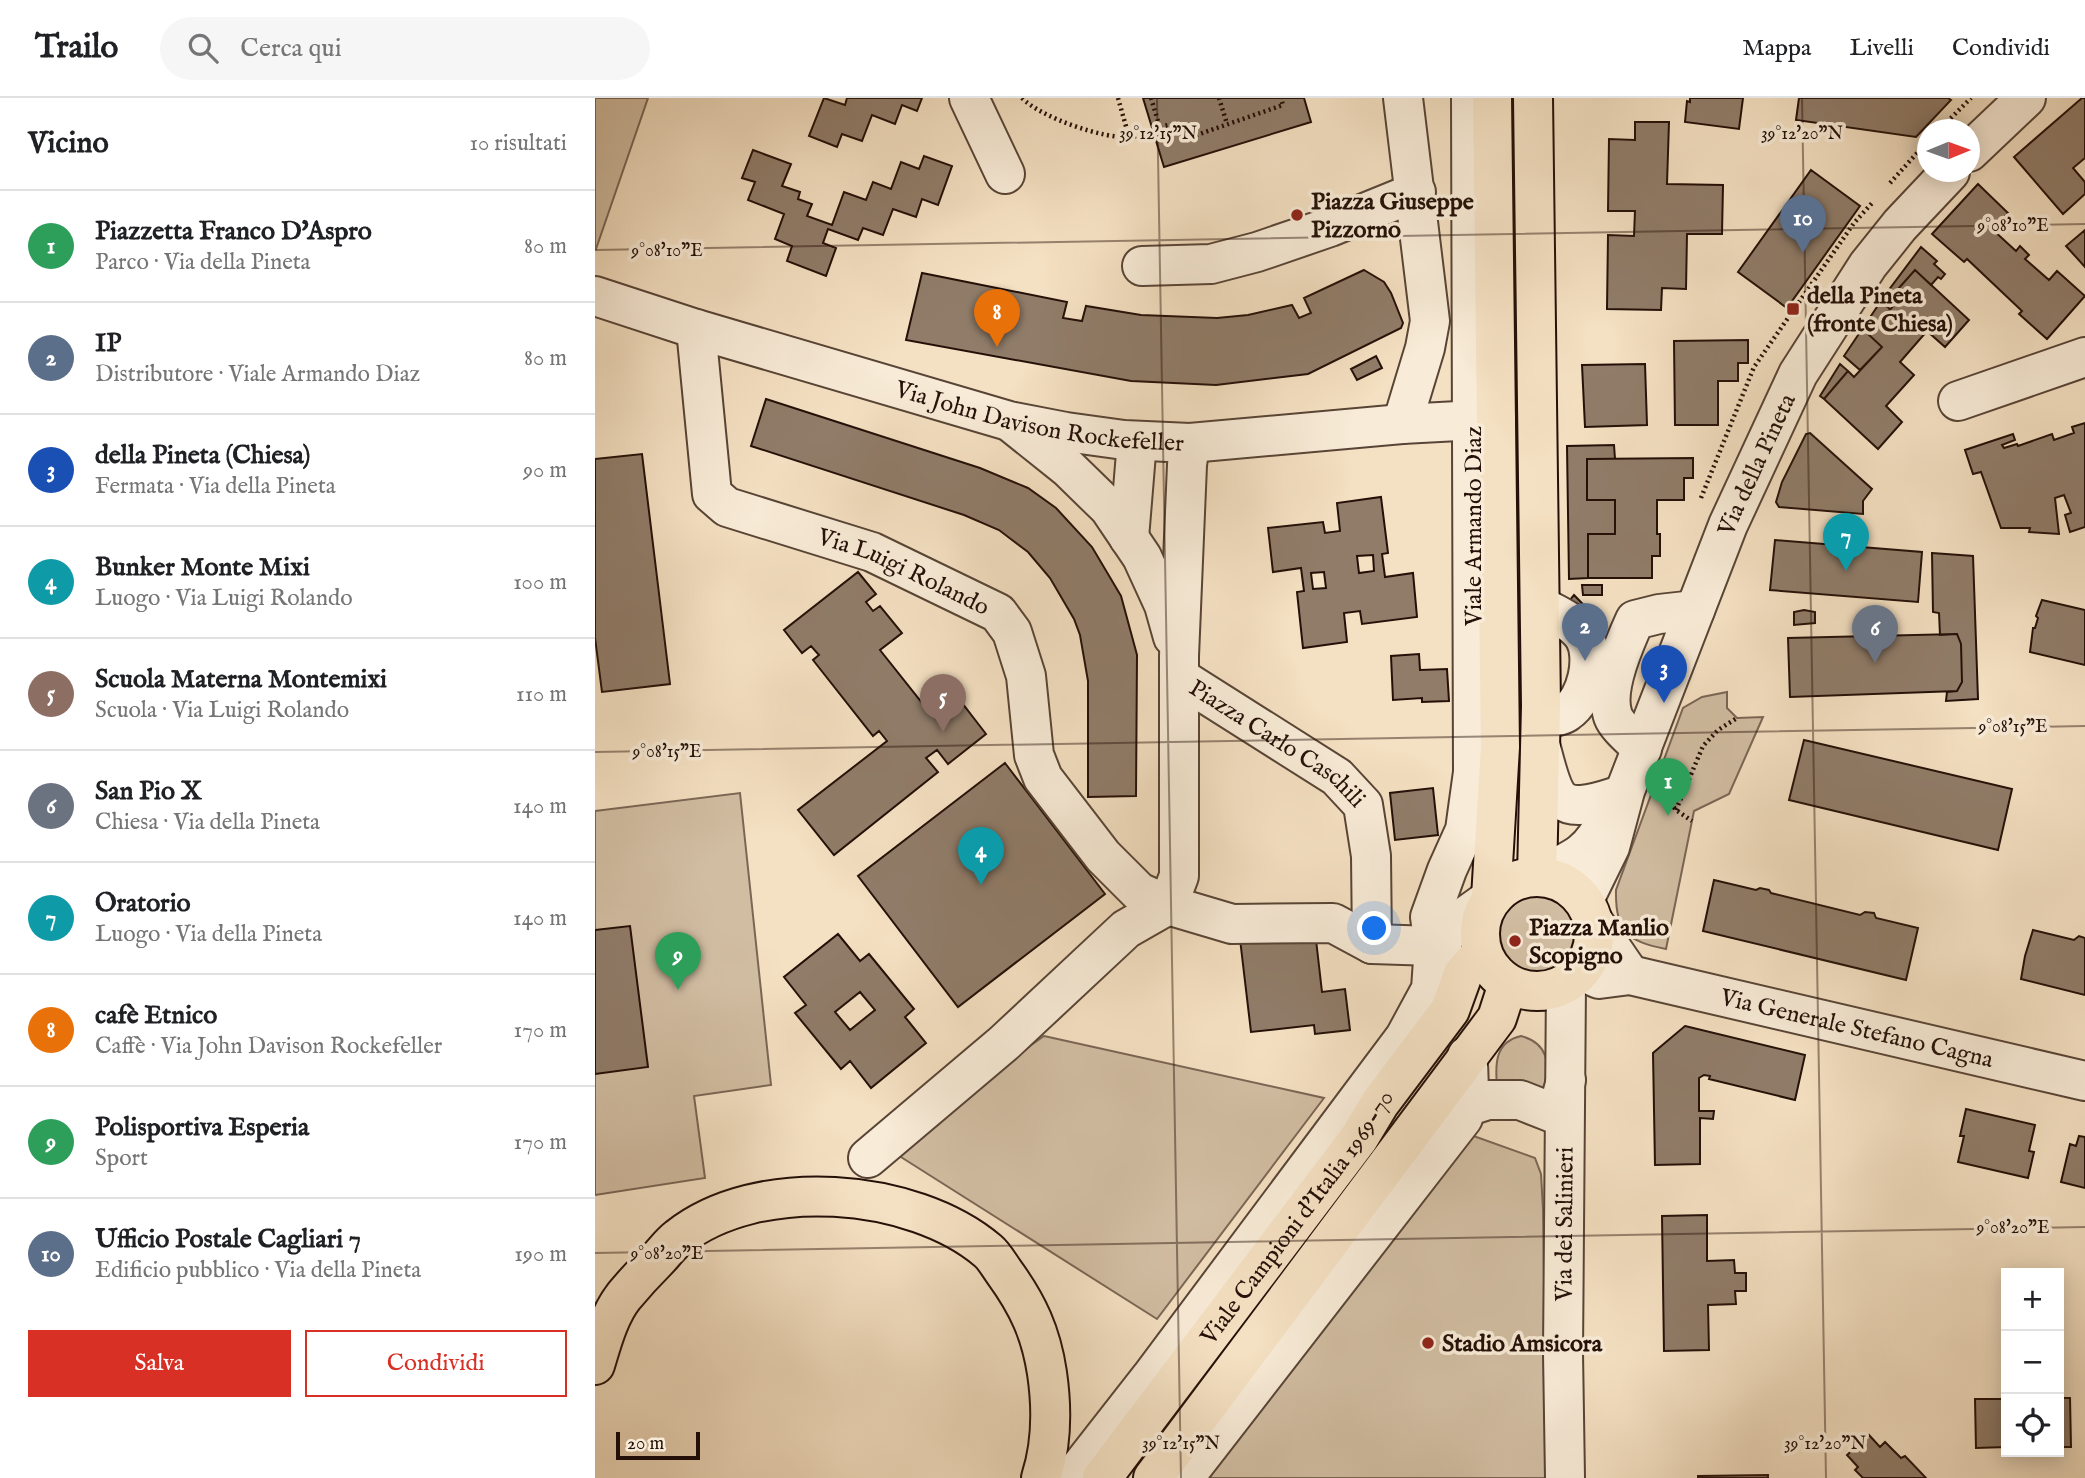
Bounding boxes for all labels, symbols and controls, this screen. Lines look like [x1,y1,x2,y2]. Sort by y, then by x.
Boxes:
search box [160,17,650,80]
text: Trailo [35,27,118,69]
icon: search [184,29,222,67]
text: Cerca qui [240,32,342,65]
text: Mappa [1742,33,1811,64]
text: Livelli [1849,33,1914,64]
text: Condividi [1952,33,2050,64]
north arrow [1917,119,1980,182]
text: 39°12'15"N [1119,123,1197,146]
text: 39°12'20"N [1761,123,1844,146]
text: Vicino [28,125,109,163]
text: 10 risultati [469,129,567,158]
place label: Piazza Giuseppe Pizzorno [1311,187,1474,246]
pin: 10 [1780,195,1826,253]
marker: Piazza Giuseppe Pizzorno [1289,207,1305,223]
text: Piazzetta Franco D'Aspro [95,215,372,248]
text: 9°08'10"E [1976,215,2049,238]
text: 1 [47,232,55,261]
text: 80 m [524,232,567,261]
text: 9°08'10"E [630,240,703,263]
text: Parco · Via della Pineta [95,248,311,277]
place label: della Pineta (fronte Chiesa) [1807,281,1953,340]
pin: 8 [974,289,1020,347]
marker: della Pineta (fronte Chiesa) [1785,301,1801,317]
text: IP [95,327,121,360]
text: 2 [46,344,56,373]
text: 80 m [524,344,567,373]
text: Distributore · Viale Armando Diaz [95,360,420,389]
street label: Via John Davison Rockefeller [891,374,1185,460]
street label: Via della Pineta [1711,389,1804,541]
street label: Viale Armando Diaz [1459,426,1490,627]
text: della Pineta (Chiesa) [95,439,310,472]
text: 3 [47,456,55,485]
text: 90 m [523,456,567,485]
text: Fermata · Via della Pineta [95,472,336,501]
pin: 7 [1823,513,1869,571]
street label: Via Luigi Rolando [813,522,994,624]
text: Bunker Monte Mixi [95,551,310,584]
text: 4 [45,568,57,597]
text: 100 m [513,568,567,597]
text: Luogo · Via Luigi Rolando [95,584,353,613]
pin: 2 [1562,603,1608,661]
pin: 6 [1852,605,1898,663]
pin: 3 [1641,645,1687,703]
text: Scuola Materna Montemixi [95,663,387,696]
street label: Piazza Carlo Caschili [1183,673,1372,815]
pin: 5 [920,674,966,732]
text: 5 [47,680,55,709]
text: 110 m [516,680,567,709]
text: Scuola · Via Luigi Rolando [95,696,349,725]
text: 9°08'15"E [1977,716,2048,739]
text: 9°08'15"E [631,741,702,764]
pin: 1 [1645,758,1691,816]
text: San Pio X [95,775,202,808]
text: 6 [46,792,56,821]
text: 140 m [513,792,567,821]
text: Chiesa · Via della Pineta [95,808,320,837]
pin: 4 [958,827,1004,885]
text: Oratorio [95,887,191,920]
text: 7 [46,904,56,933]
text: 140 m [513,904,567,933]
your location [1357,911,1391,945]
place label: Piazza Manlio Scopigno [1529,913,1669,972]
text: Luogo · Via della Pineta [95,920,322,949]
pin: 9 [655,932,701,990]
marker: Piazza Manlio Scopigno [1507,933,1523,949]
street label: Via Generale Stefano Cagna [1716,982,1997,1076]
text: cafè Etnico [95,999,217,1032]
text: 8 [46,1016,56,1045]
text: 170 m [514,1016,567,1045]
text: Caffè · Via John Davison Rockefeller [95,1032,442,1061]
street label: Viale Campioni d'Italia 1969-70 [1194,1084,1402,1352]
text: Polisportiva Esperia [95,1111,309,1144]
text: 9 [46,1128,56,1157]
text: 170 m [514,1128,567,1157]
text: Sport [95,1144,148,1173]
street label: Via dei Salinieri [1549,1147,1582,1302]
text: 9°08'20"E [1975,1217,2050,1240]
text: Ufficio Postale Cagliari 7 [95,1223,361,1256]
text: 10 [41,1240,61,1269]
text: 190 m [514,1240,567,1269]
text: 9°08'20"E [629,1243,704,1266]
text: Edificio pubblico · Via della Pineta [95,1256,421,1285]
map controls [2001,1268,2064,1457]
button: + [2001,1268,2064,1331]
place label: Stadio Amsicora [1442,1329,1603,1360]
button: Salva [28,1330,291,1397]
button: Condividi [305,1330,567,1397]
button: − [2001,1331,2064,1394]
marker: Stadio Amsicora [1420,1335,1436,1351]
button: locate [2001,1394,2064,1457]
scale bar [616,1429,700,1461]
text: 20 m [627,1432,664,1456]
text: 39°12'15"N [1142,1433,1220,1456]
text: 39°12'20"N [1784,1433,1867,1456]

